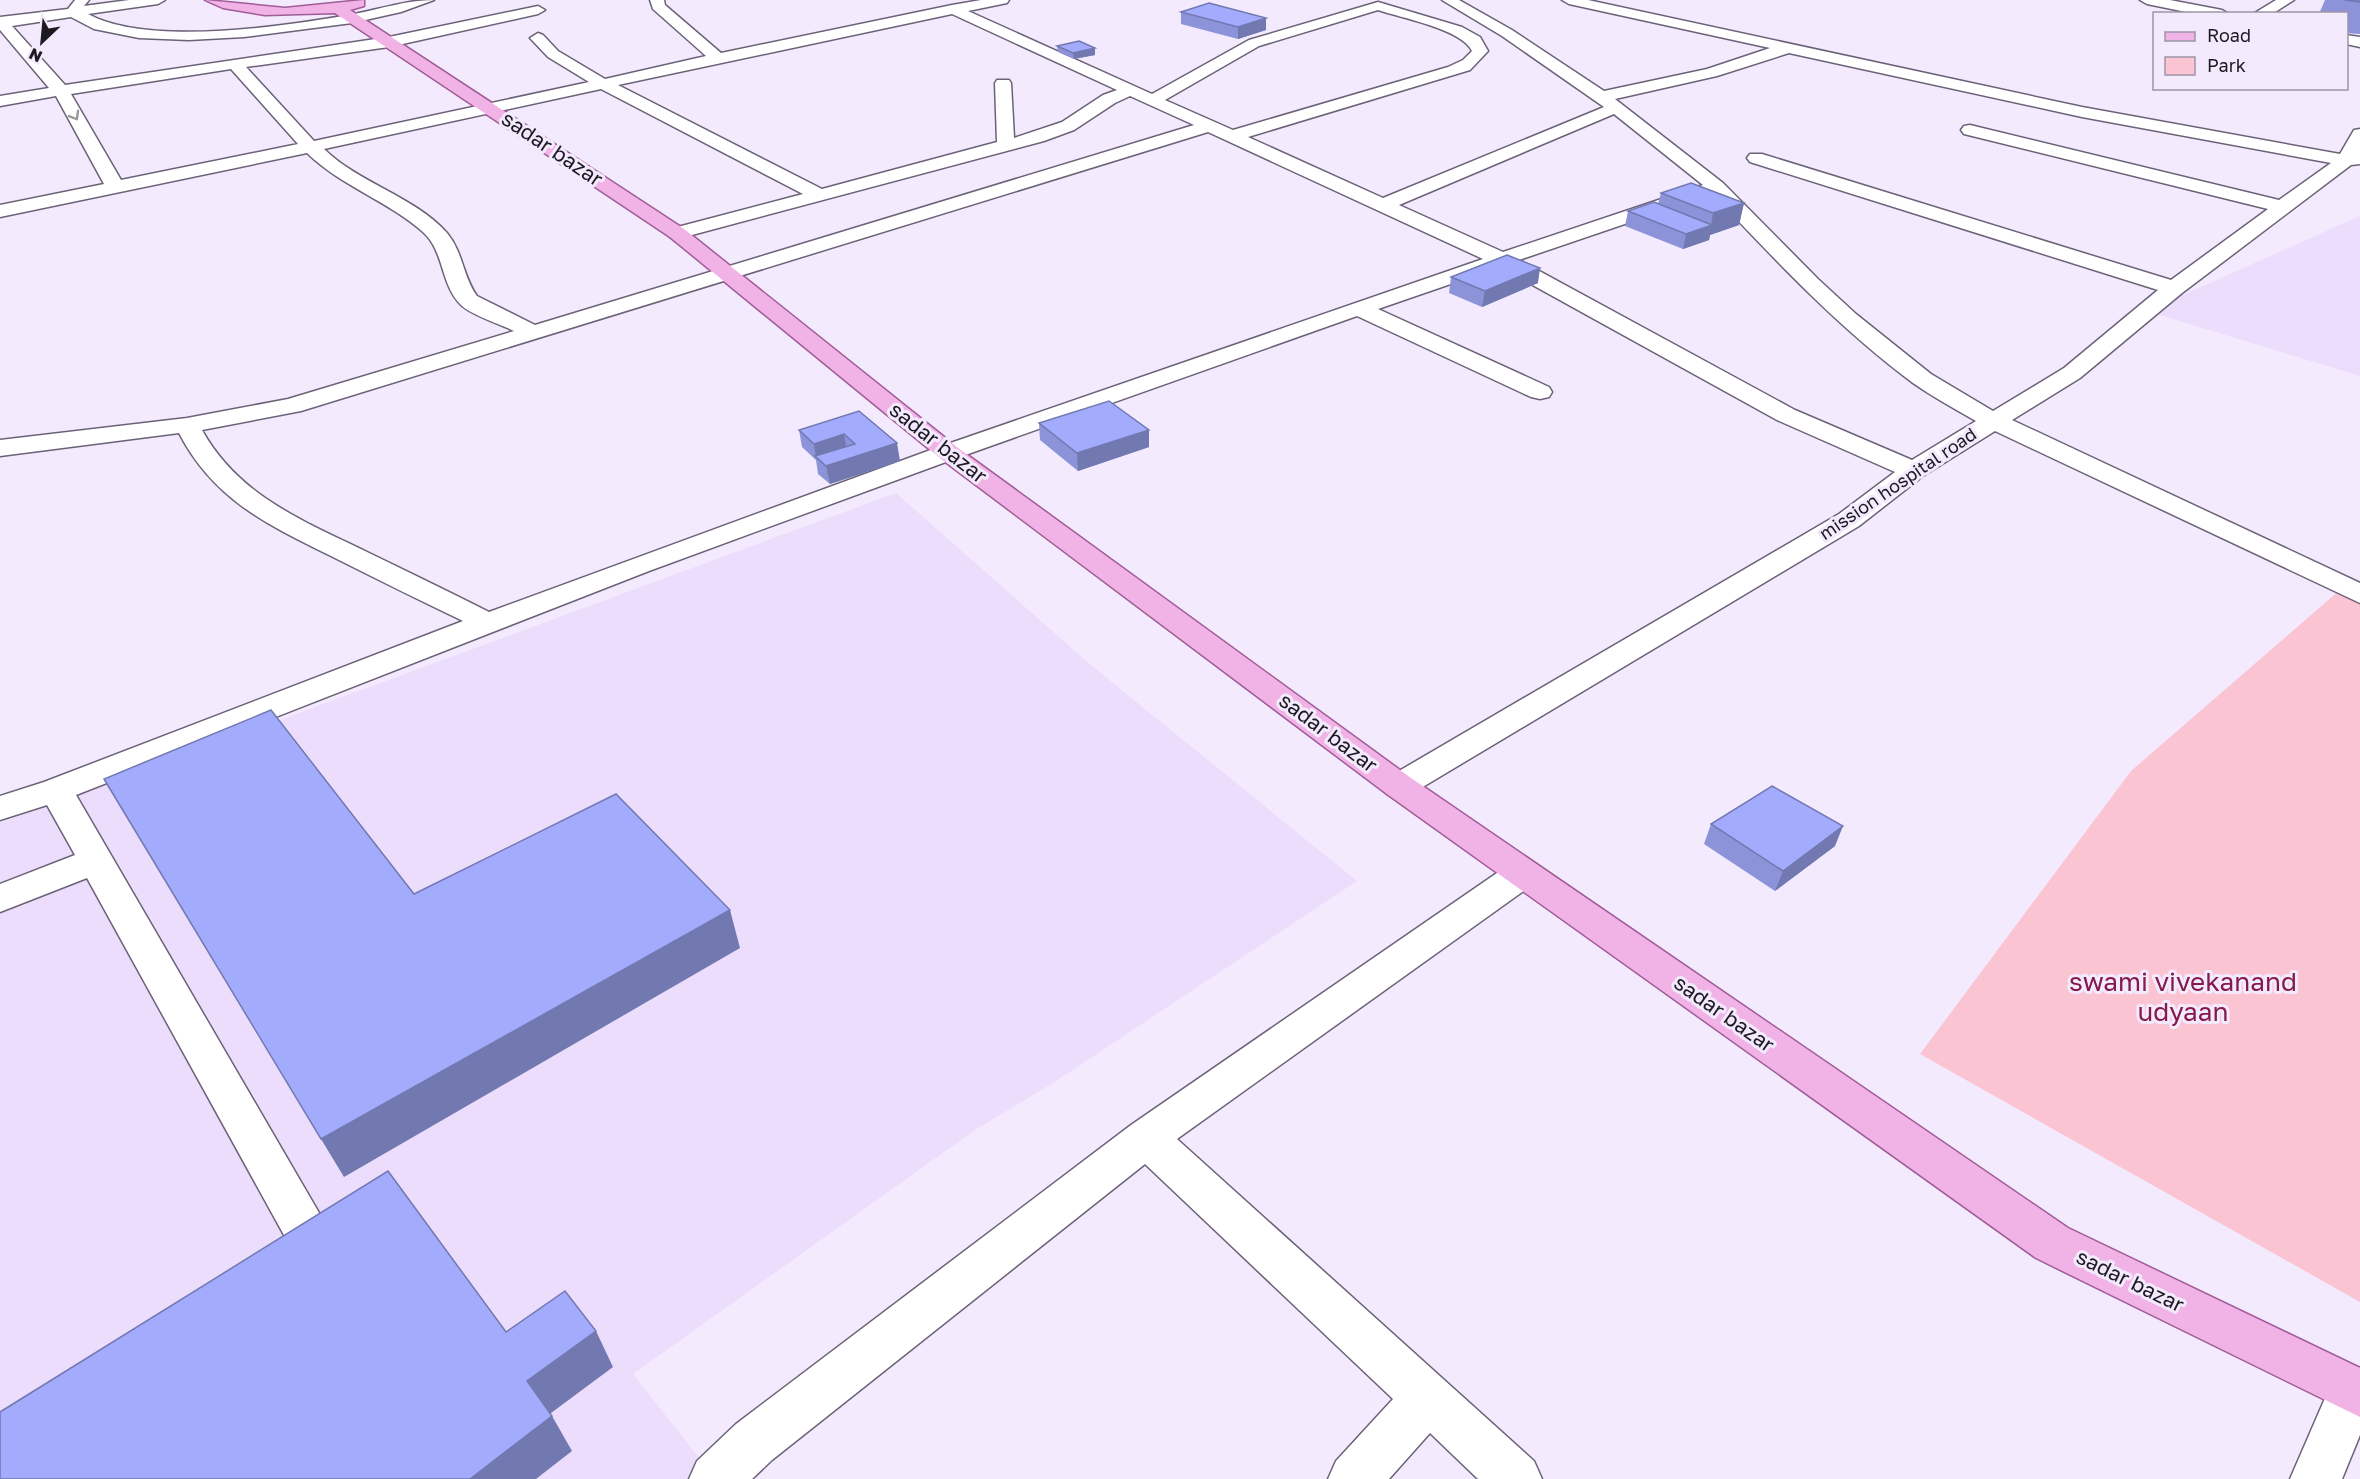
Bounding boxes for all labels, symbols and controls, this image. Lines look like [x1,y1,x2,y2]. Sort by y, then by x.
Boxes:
north arrow [12,12,72,72]
legend [2153,12,2348,90]
text: Road [2207,24,2251,46]
text: N [26,44,45,67]
text: Park [2207,54,2246,76]
street label: sadar bazar [497,105,608,192]
one-way arrow [68,110,79,120]
street label: sadar bazar [885,396,993,488]
street label: mission hospital road [1815,422,1980,544]
street label: sadar bazar [1274,687,1383,778]
park label: swami vivekanand udyaan [2069,966,2297,1027]
street label: sadar bazar [1669,969,1780,1057]
street label: sadar bazar [2072,1243,2189,1317]

